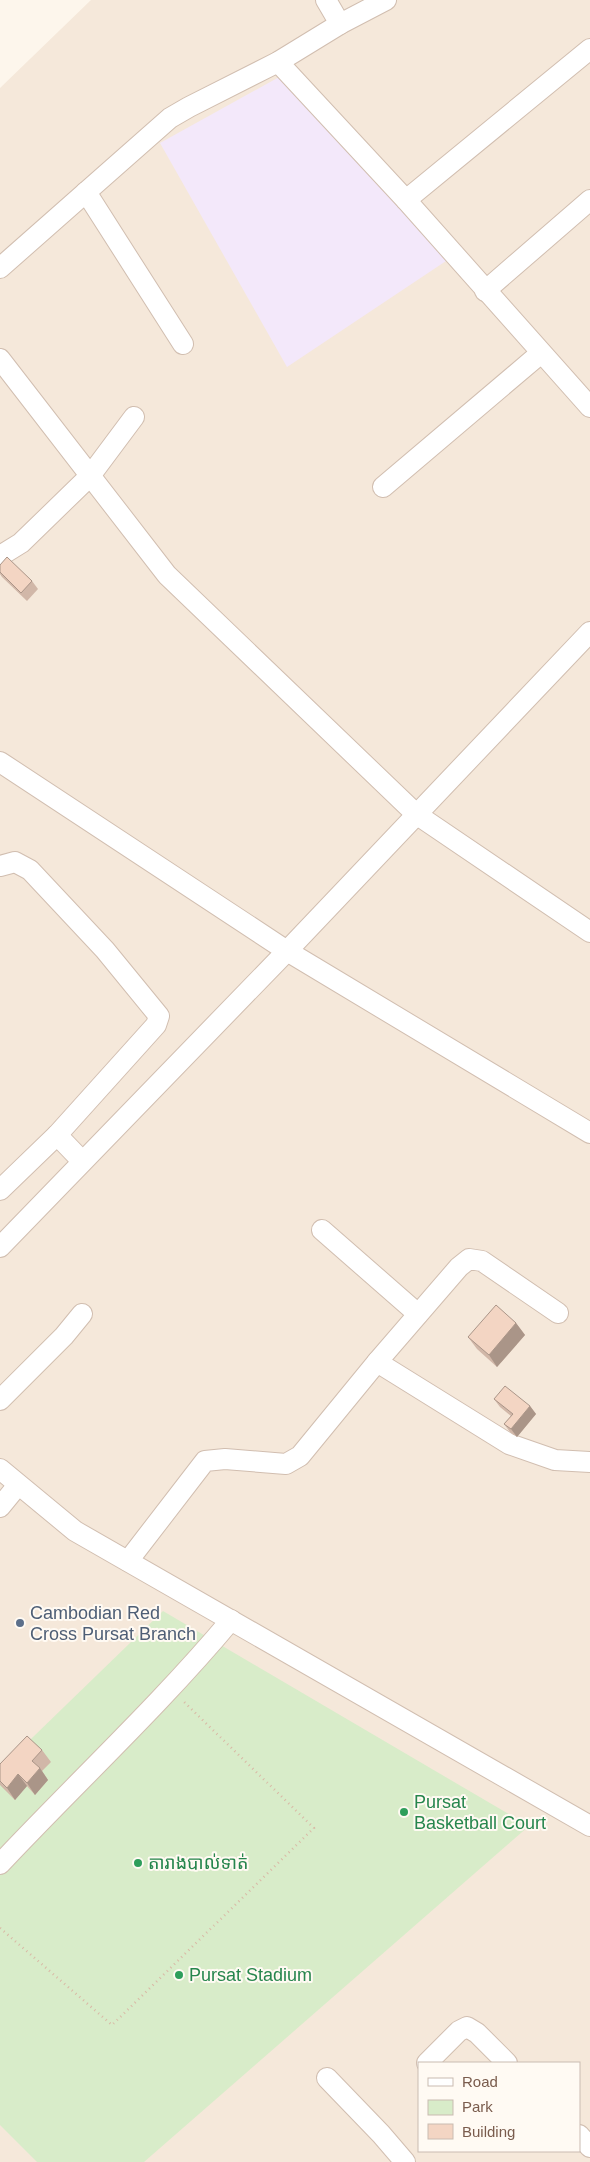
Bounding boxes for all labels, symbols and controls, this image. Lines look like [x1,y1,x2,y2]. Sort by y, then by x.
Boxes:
place label: Cambodian Red Cross Pursat Branch [30,1603,196,1644]
marker: Cambodian Red Cross Pursat Branch [14,1617,26,1629]
place label: Pursat Basketball Court [414,1792,546,1833]
marker: Pursat Basketball Court [398,1806,410,1818]
place label: តារាងបាល់ទាត់ [148,1853,248,1873]
marker: តារាងបាល់ទាត់ [132,1857,144,1869]
place label: Pursat Stadium [189,1965,312,1985]
marker: Pursat Stadium [173,1969,185,1981]
legend [418,2062,580,2152]
text: Road [462,2073,498,2090]
text: Park [462,2098,493,2115]
text: Building [462,2123,515,2140]

